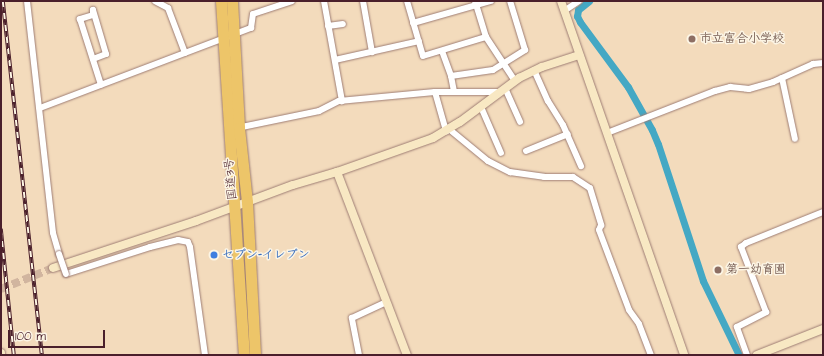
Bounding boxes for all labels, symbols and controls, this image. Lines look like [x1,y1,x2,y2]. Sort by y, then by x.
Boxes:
place label: 市立富合小学校 [700,32,784,46]
marker: 市立富合小学校 [687,34,697,44]
street label: 国道3号 [222,157,240,201]
place label: セブン-イレブン [222,248,310,262]
marker: セブン-イレブン [209,250,219,260]
place label: 第一幼育園 [726,263,786,277]
marker: 第一幼育園 [713,265,723,275]
scale bar [10,322,107,348]
text: 100 m [15,328,46,345]

